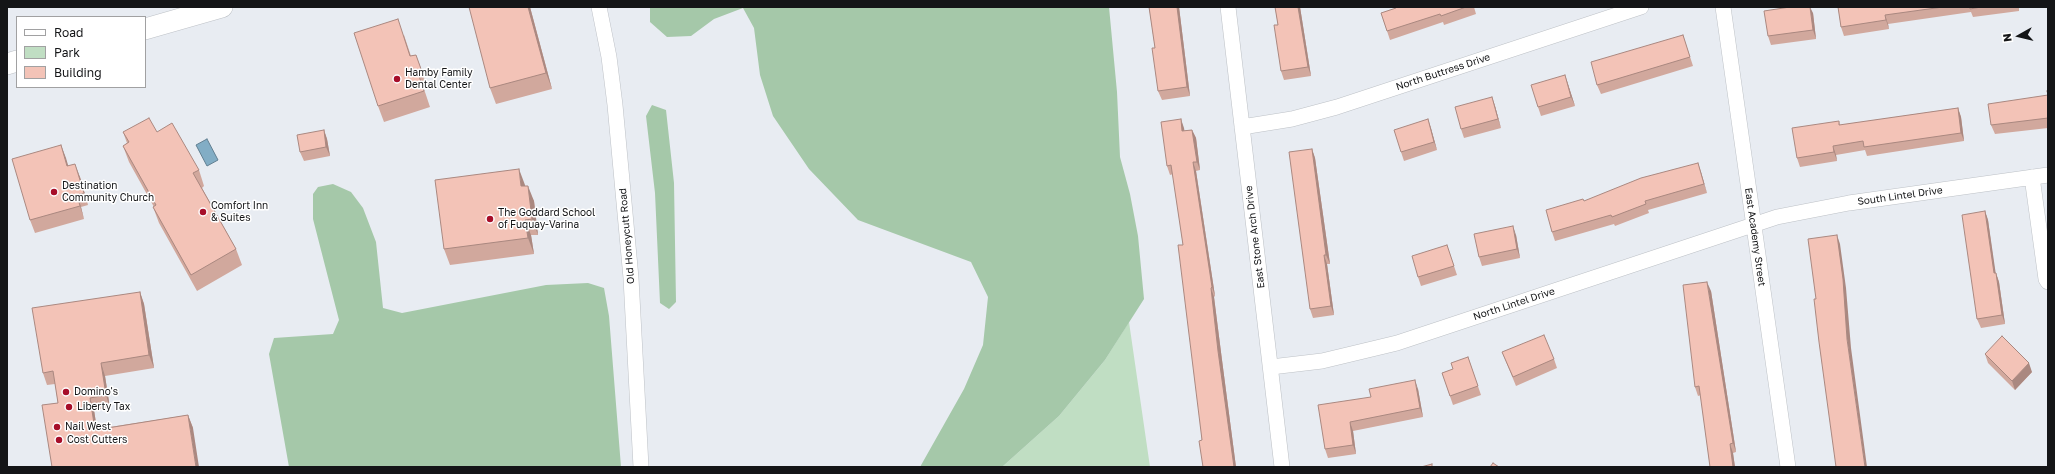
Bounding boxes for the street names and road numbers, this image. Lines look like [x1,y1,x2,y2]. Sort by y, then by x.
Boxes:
street label: North Buttress Drive [1394,51,1492,93]
street label: South Lintel Drive [1857,184,1943,208]
street label: East Stone Arch Drive [1243,185,1267,289]
street label: East Academy Street [1742,187,1768,287]
street label: Old Honeycutt Road [617,188,637,284]
street label: North Lintel Drive [1472,285,1556,323]

